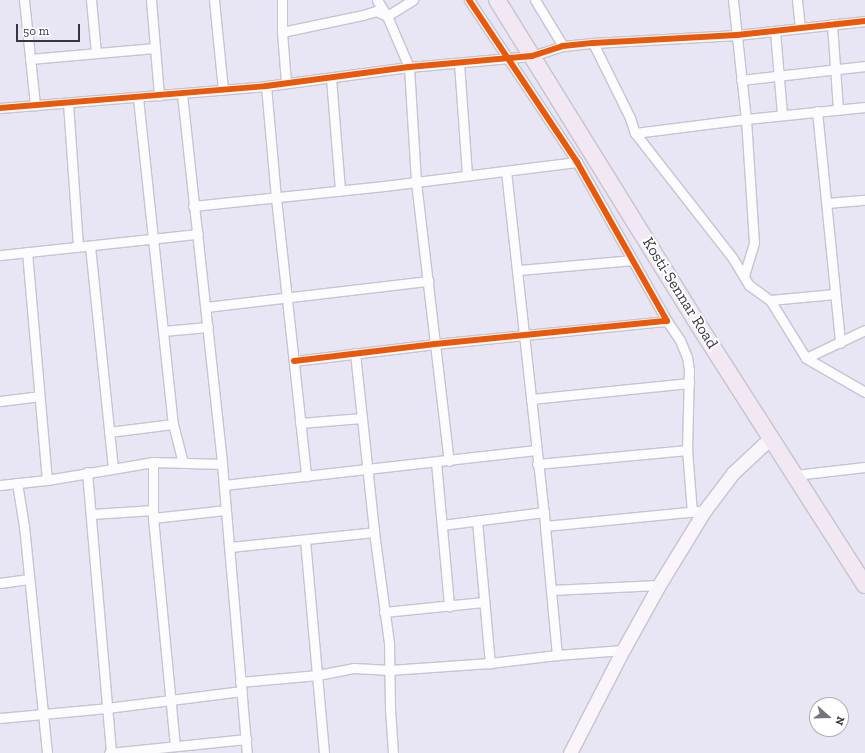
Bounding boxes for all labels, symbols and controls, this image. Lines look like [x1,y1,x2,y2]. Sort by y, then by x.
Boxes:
scale bar [18,16,82,42]
text: 50 m [23,24,49,38]
street label: Kosti-Sennar Road [638,234,722,352]
north arrow [809,697,849,737]
text: N [832,715,847,727]

